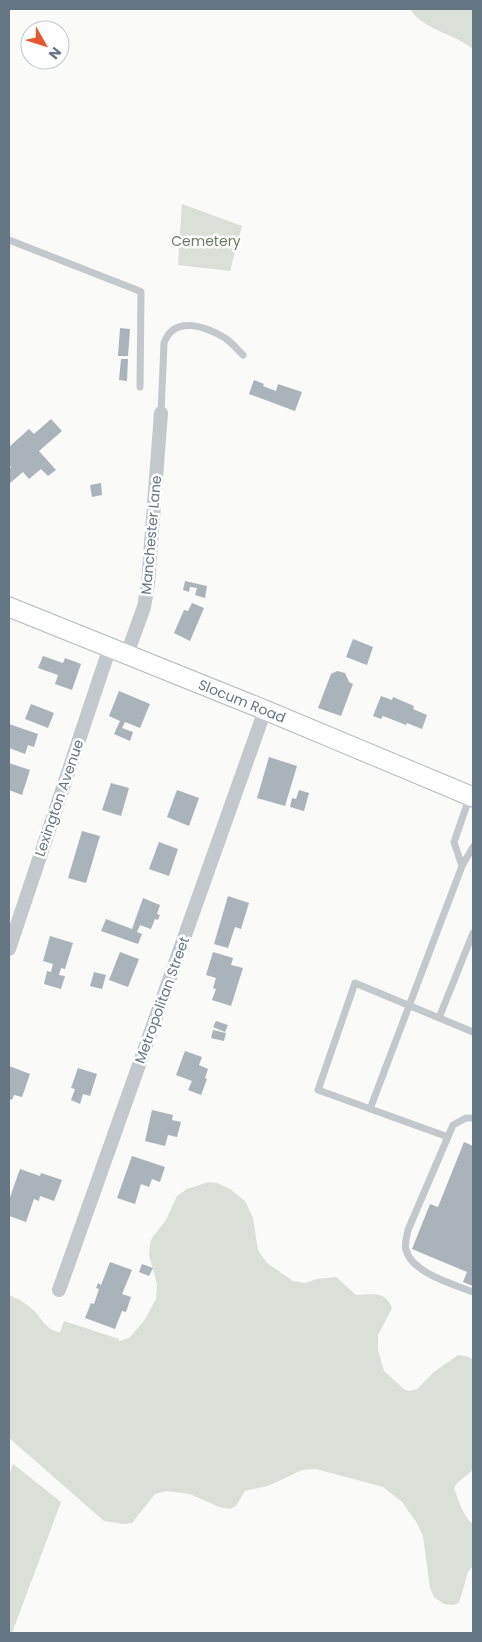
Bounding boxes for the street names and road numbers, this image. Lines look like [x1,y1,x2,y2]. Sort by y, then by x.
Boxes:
street label: Manchester Lane [136,474,166,596]
street label: Slocum Road [195,674,289,728]
street label: Lexington Avenue [30,736,89,859]
street label: Metropolitan Street [130,934,194,1066]

